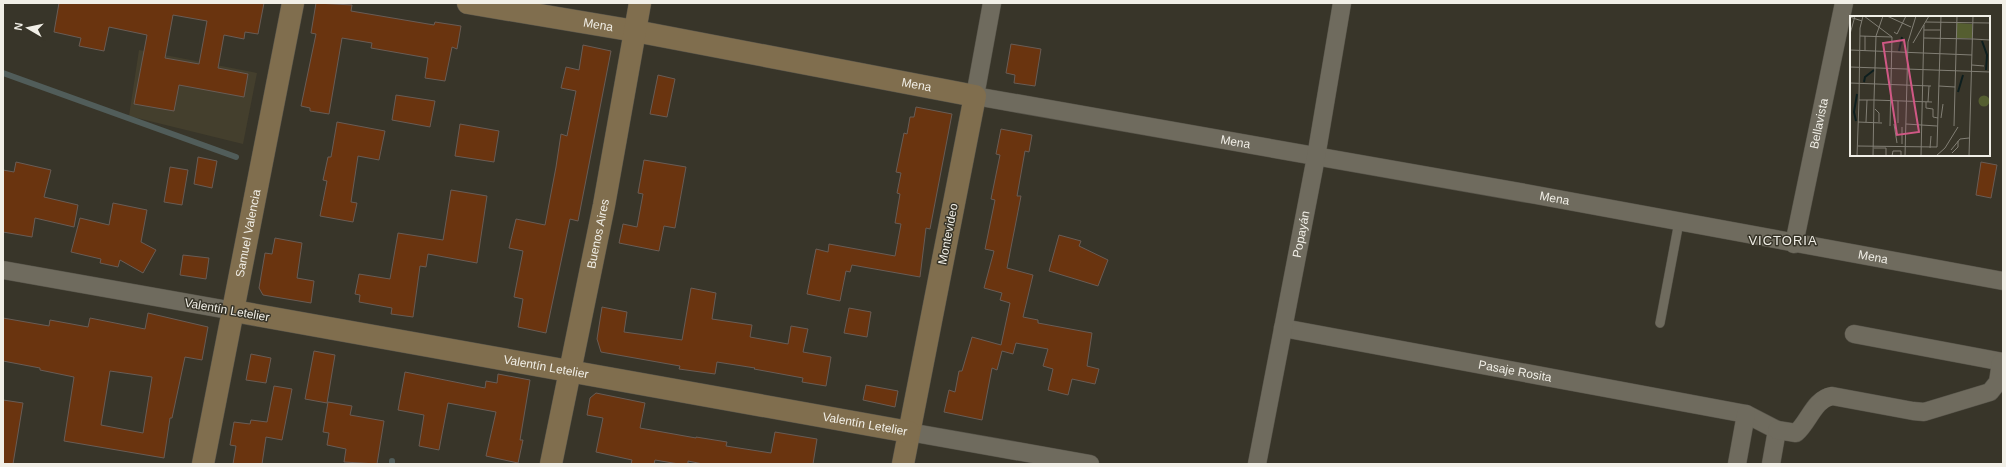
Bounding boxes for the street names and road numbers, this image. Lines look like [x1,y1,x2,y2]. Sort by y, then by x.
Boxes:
street label: Mena [582,15,614,34]
street label: Mena [900,75,933,95]
street label: Bellavista [1807,97,1831,150]
street label: Mena [1219,132,1252,152]
street label: Samuel Valencia [233,188,264,279]
street label: Mena [1538,189,1571,208]
street label: Buenos Aires [584,198,612,270]
street label: Montevideo [935,202,961,266]
street label: Popayán [1290,210,1313,259]
street label: Mena [1857,247,1889,267]
street label: Valentín Letelier [184,296,270,324]
street label: Valentín Letelier [502,352,590,381]
street label: Pasaje Rosita [1477,357,1553,385]
street label: Valentín Letelier [821,410,909,439]

